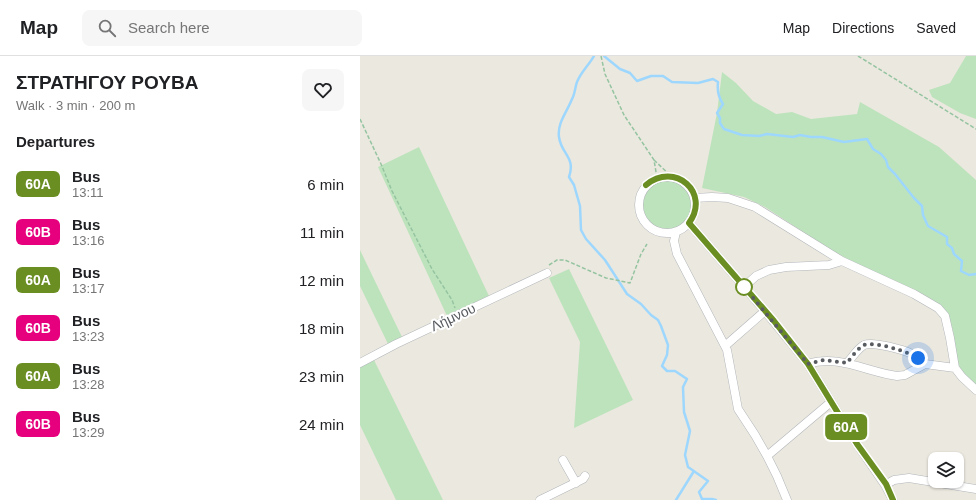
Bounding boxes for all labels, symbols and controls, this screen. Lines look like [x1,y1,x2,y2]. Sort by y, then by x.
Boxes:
search box [82,10,362,46]
text: Map [20,17,58,38]
icon: search [96,17,118,39]
text: Search here [128,19,210,36]
text: Map [783,20,810,36]
text: Directions [832,20,894,36]
text: Saved [916,20,956,36]
button: heart [302,69,344,111]
text: ΣΤΡΑΤΗΓΟΥ ΡΟΥΒΑ [16,72,198,93]
text: Walk · 3 min · 200 m [16,98,135,113]
text: Departures [16,133,95,150]
text: Bus [72,168,100,185]
text: 60Α [25,176,51,192]
text: 6 min [307,176,344,193]
text: 13:11 [72,185,104,200]
text: Bus [72,216,100,233]
text: 60Β [25,224,51,240]
text: 11 min [300,224,344,241]
text: 13:16 [72,233,105,248]
text: Bus [72,264,100,281]
text: 60Α [25,272,51,288]
text: 12 min [299,272,344,289]
unlabelled marker [735,278,753,296]
text: 13:17 [72,281,105,296]
street label: Λήμνου [428,300,478,334]
text: Bus [72,312,100,329]
text: 60Β [25,320,51,336]
text: 18 min [299,320,344,337]
text: 13:23 [72,329,105,344]
your location [908,348,928,368]
text: Bus [72,360,100,377]
text: 60Α [25,368,51,384]
text: 23 min [299,368,344,385]
text: 13:28 [72,377,105,392]
text: Bus [72,408,100,425]
line badge: 60Α [823,414,869,440]
text: 60Β [25,416,51,432]
text: 24 min [299,416,344,433]
text: 60Α [833,419,859,435]
text: 13:29 [72,425,105,440]
map controls [928,452,964,488]
button: layers [928,452,964,488]

